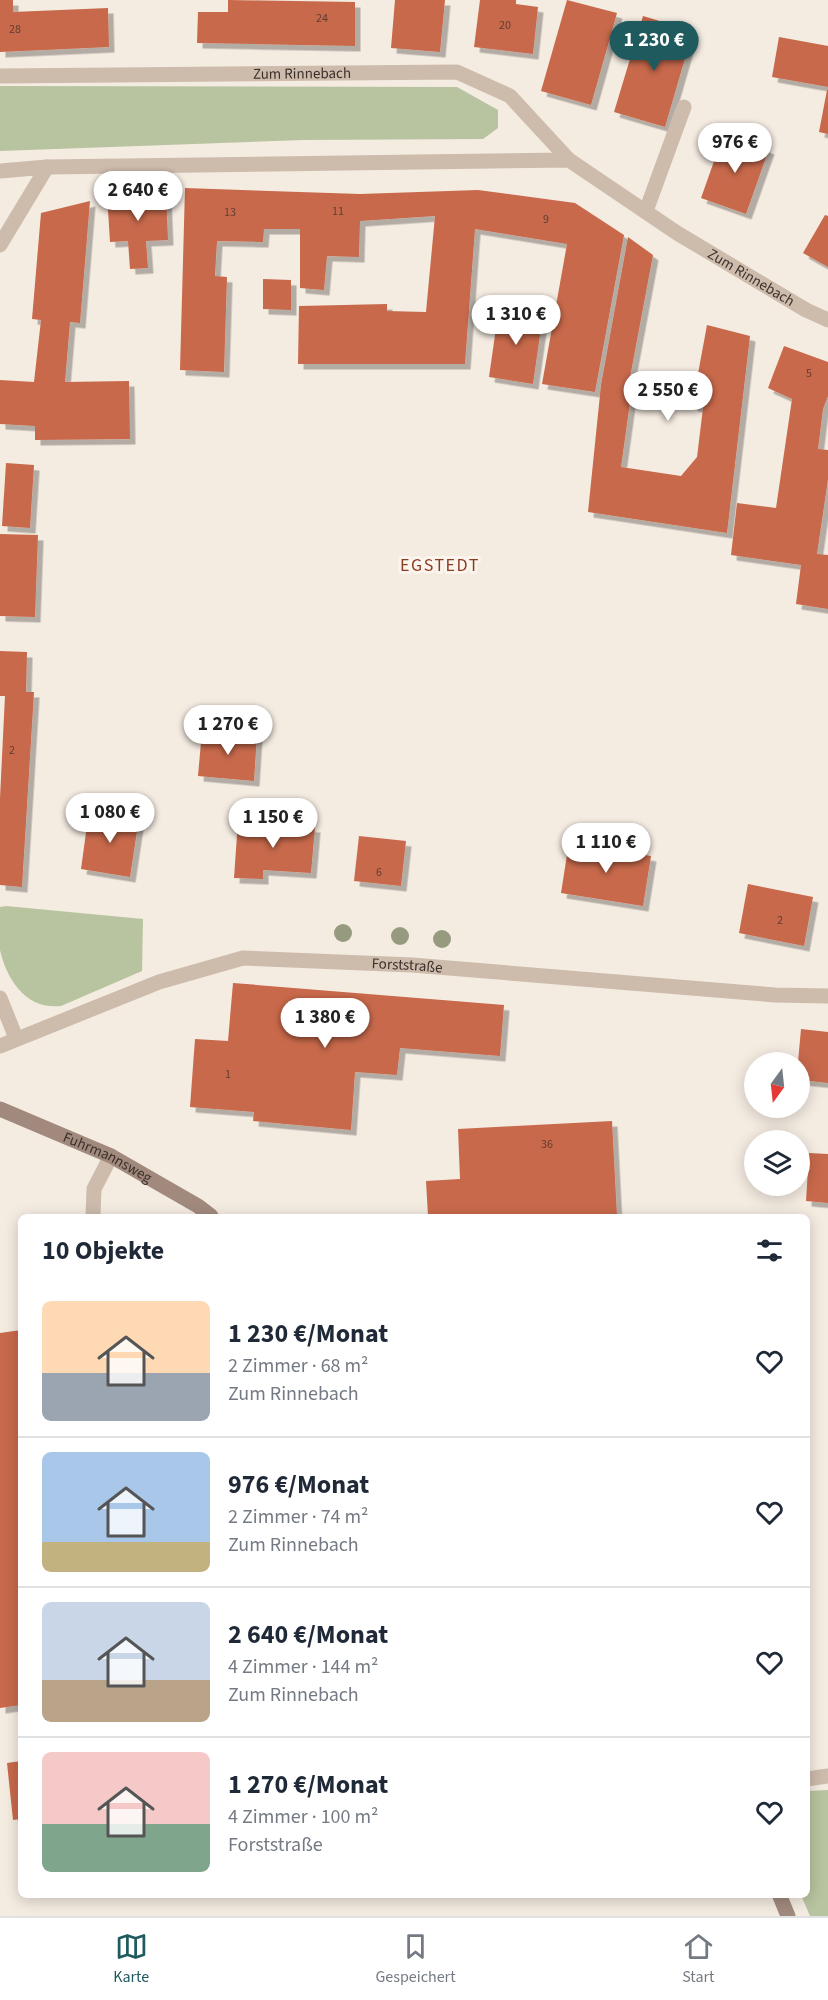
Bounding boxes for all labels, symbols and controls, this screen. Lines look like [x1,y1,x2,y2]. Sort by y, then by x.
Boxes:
house number: 24 [316,10,328,27]
house number: 20 [499,17,511,34]
house number: 28 [9,21,21,38]
pin: 1 230 € [599,21,709,72]
text: 1 230 € [624,26,684,54]
street label: Zum Rinnebach [253,63,351,85]
pin: 976 € [693,123,777,174]
text: 976 € [712,128,758,156]
pin: 2 640 € [83,171,193,222]
text: 2 640 € [108,176,168,204]
house number: 11 [332,203,344,220]
house number: 13 [224,204,236,221]
house number: 9 [543,211,549,228]
street label: Zum Rinnebach [703,244,798,312]
pin: 1 310 € [461,295,571,346]
text: 1 310 € [486,300,546,328]
house number: 5 [806,365,812,382]
pin: 2 550 € [613,371,723,422]
text: 2 550 € [638,376,698,404]
district label: EGSTEDT [400,553,480,578]
pin: 1 270 € [173,705,283,756]
text: 1 270 € [198,710,258,738]
house number: 2 [9,742,15,759]
pin: 1 080 € [55,793,165,844]
text: 1 080 € [80,798,140,826]
pin: 1 150 € [218,798,328,849]
text: 1 150 € [243,803,303,831]
pin: 1 110 € [551,823,661,874]
text: 1 110 € [576,828,636,856]
house number: 6 [376,864,382,881]
house number: 2 [777,912,783,929]
street label: Forststraße [371,953,443,978]
pin: 1 380 € [270,998,380,1049]
text: 1 380 € [295,1003,355,1031]
north arrow [744,1052,810,1118]
map controls [744,1052,810,1196]
house number: 1 [225,1066,231,1083]
street label: Fuhrmannsweg [60,1127,156,1189]
button: layers [744,1130,810,1196]
house number: 36 [541,1136,553,1153]
text: 10 Objekte [42,1232,164,1269]
icon: filters [753,1234,786,1267]
text: 1 230 €/Monat [228,1315,388,1352]
icon: home [90,1325,162,1397]
icon: heart [753,1345,786,1378]
text: 2 Zimmer · 68 m² [228,1352,368,1380]
text: Zum Rinnebach [228,1380,359,1408]
text: 976 €/Monat [228,1466,369,1503]
icon: home [90,1476,162,1548]
icon: heart [753,1496,786,1529]
text: 2 Zimmer · 74 m² [228,1503,368,1531]
text: Zum Rinnebach [228,1531,359,1559]
text: 2 640 €/Monat [228,1616,388,1653]
icon: home [90,1626,162,1698]
icon: heart [753,1646,786,1679]
text: 4 Zimmer · 144 m² [228,1653,378,1681]
text: Zum Rinnebach [228,1681,359,1709]
text: 1 270 €/Monat [228,1766,388,1803]
icon: home [90,1776,162,1848]
icon: heart [753,1796,786,1829]
text: 4 Zimmer · 100 m² [228,1803,378,1831]
text: Forststraße [228,1831,323,1859]
tab: Karte [113,1930,149,1988]
tab: Gespeichert [375,1930,456,1988]
tab: Start [682,1930,715,1988]

